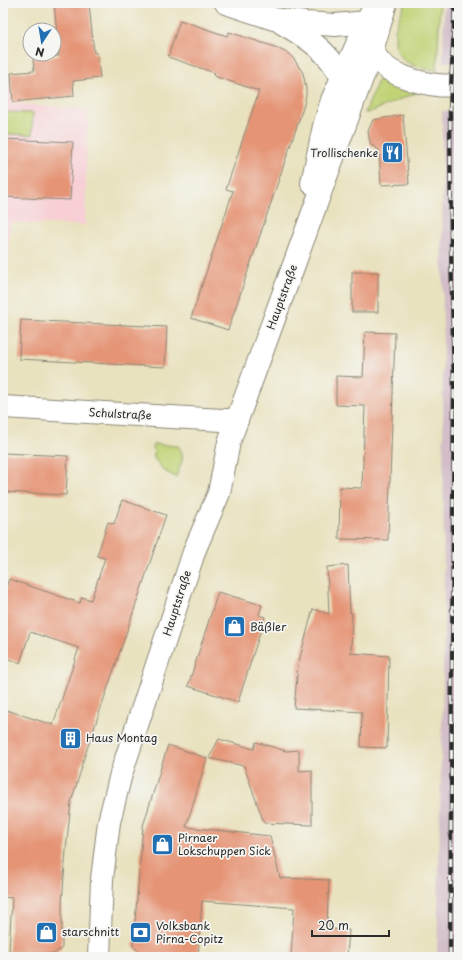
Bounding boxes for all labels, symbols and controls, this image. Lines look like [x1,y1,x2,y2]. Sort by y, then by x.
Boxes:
north arrow [22,22,62,62]
text: N [34,43,46,61]
restaurant icon: Trollischenke [380,140,406,166]
place label: Trollischenke [310,144,378,161]
street label: Hauptstraße [262,262,301,332]
street label: Schulstraße [88,403,152,424]
street label: Hauptstraße [158,568,195,638]
shop icon: Bäßler [222,614,248,640]
place label: Bäßler [250,618,287,635]
building icon: Haus Montag [58,725,84,751]
place label: Haus Montag [86,729,157,746]
place label: Pirnaer Lokschuppen Sick [178,829,271,859]
shop icon: Pirnaer Lokschuppen Sick [150,831,176,857]
scale bar [312,912,389,938]
text: 20 m [318,916,349,934]
place label: Volksbank Pirna-Copitz [156,917,223,947]
shop icon: starschnitt [34,919,60,945]
bank icon: Volksbank Pirna-Copitz [128,919,154,945]
place label: starschnitt [62,923,120,940]

